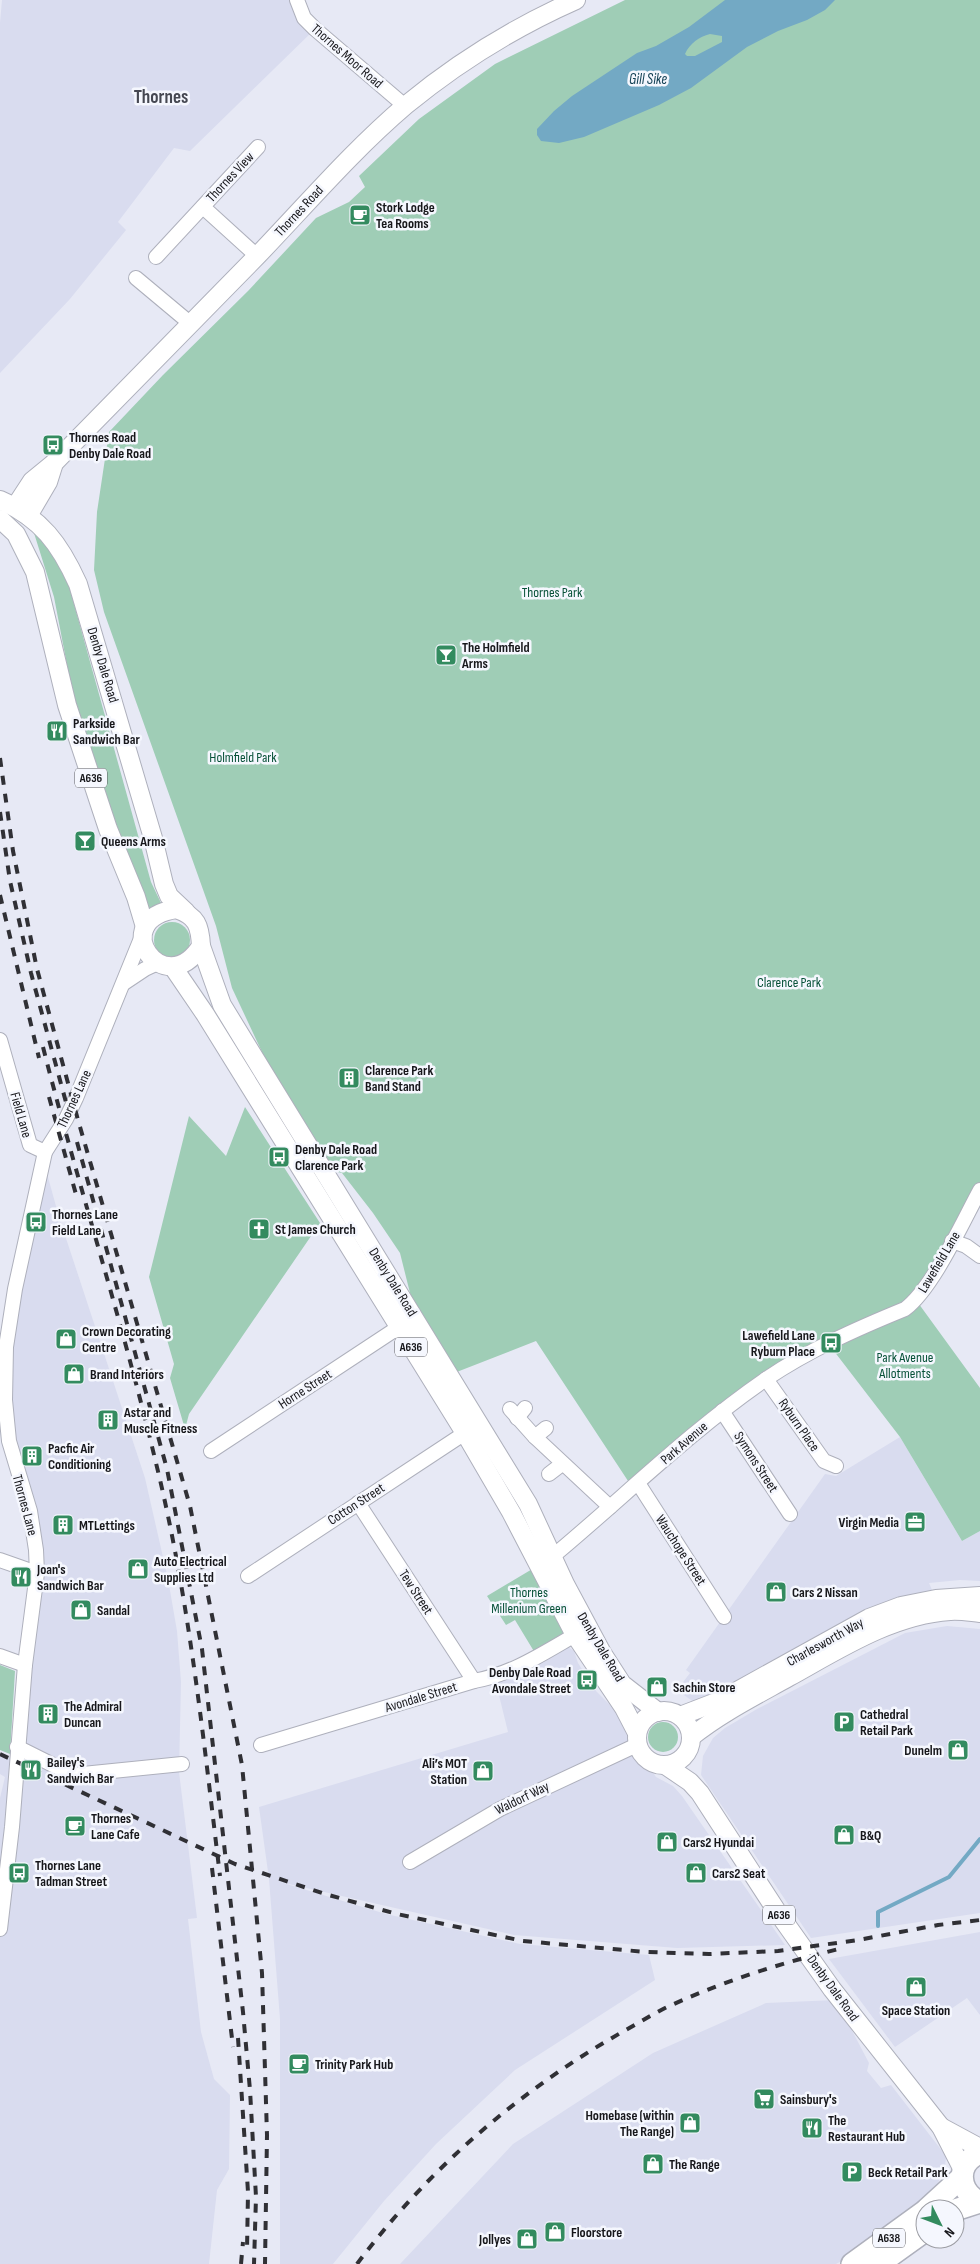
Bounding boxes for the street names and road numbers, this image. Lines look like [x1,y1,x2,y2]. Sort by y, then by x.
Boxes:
street label: Thornes Moor Road [308,20,387,92]
street label: Thornes View [202,148,258,206]
street label: Thornes Road [271,182,327,240]
street label: Denby Dale Road [83,625,123,705]
road number: A636 [75,768,107,788]
street label: Thornes Lane [53,1067,95,1131]
street label: Field Lane [6,1090,36,1140]
street label: Lawefield Lane [914,1228,964,1296]
street label: Denby Dale Road [365,1245,421,1320]
road number: A636 [395,1338,427,1356]
street label: Horne Street [275,1365,335,1413]
street label: Ryburn Place [775,1395,823,1455]
street label: Park Avenue [657,1418,711,1468]
street label: Symons Street [730,1428,782,1496]
street label: Thornes Lane [9,1473,41,1537]
street label: Cotton Street [324,1479,388,1529]
street label: Wauchope Street [652,1512,710,1588]
street label: Tew Street [395,1566,437,1618]
street label: Denby Dale Road [574,1609,628,1685]
street label: Charlesworth Way [784,1614,867,1670]
street label: Avondale Street [382,1678,459,1716]
street label: Waldorf Way [492,1777,552,1818]
road number: A636 [763,1906,795,1924]
street label: Denby Dale Road [803,1952,863,2025]
road number: A638 [873,2228,905,2248]

